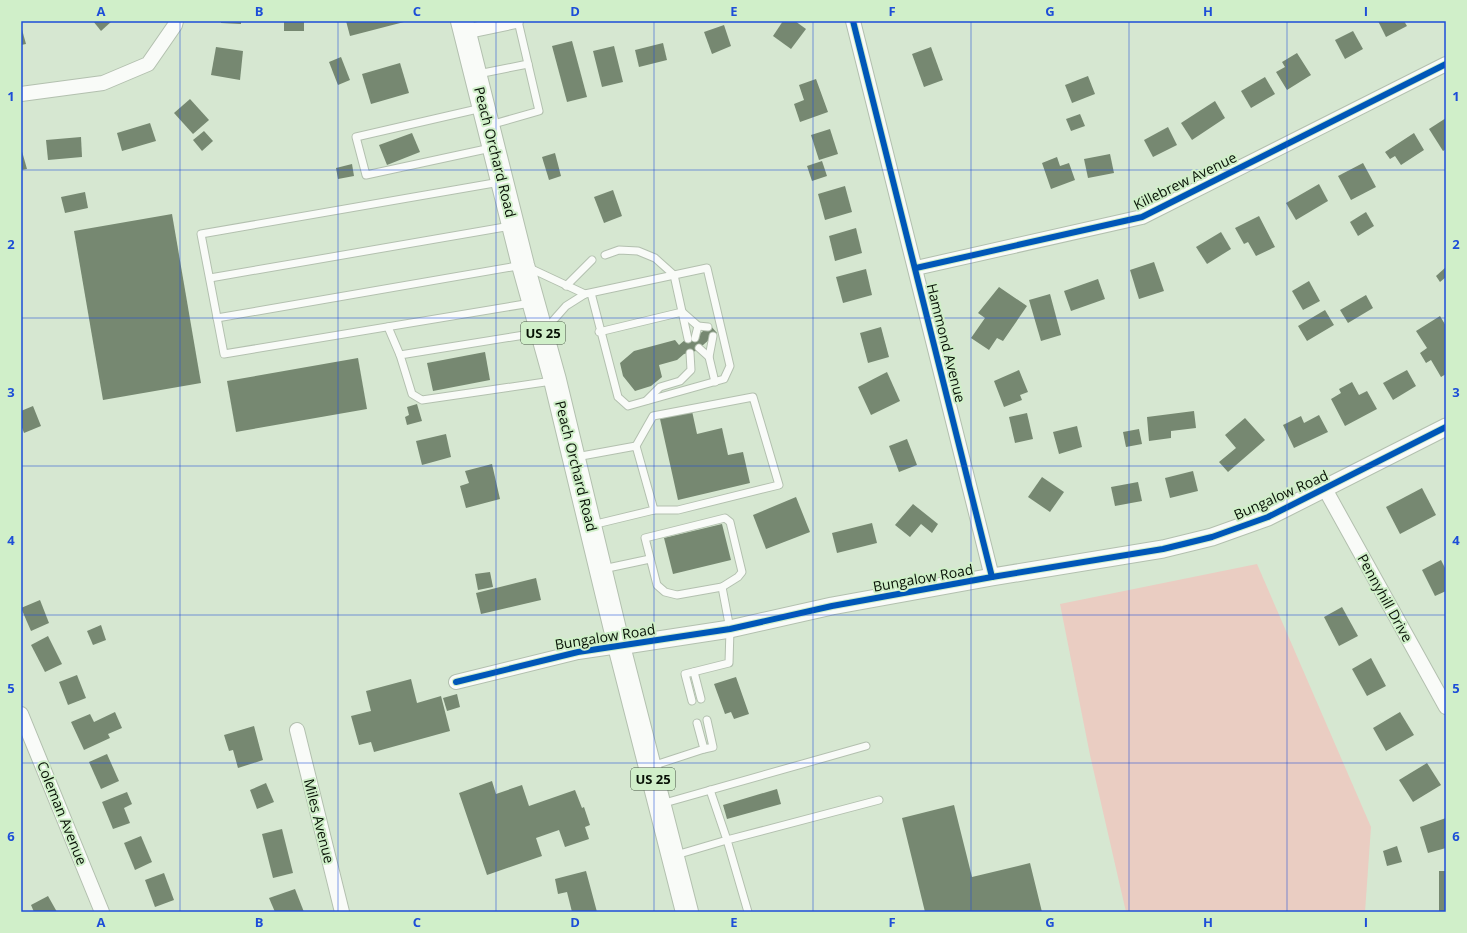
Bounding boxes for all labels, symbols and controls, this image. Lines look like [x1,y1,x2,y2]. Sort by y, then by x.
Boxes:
text: A [97,2,106,20]
text: B [255,2,264,20]
text: C [413,2,421,20]
text: D [570,2,580,20]
text: E [730,2,738,20]
text: F [888,2,896,20]
text: G [1045,2,1055,20]
text: H [1203,2,1213,20]
text: I [1364,2,1368,20]
street label: Peach Orchard Road [470,85,521,219]
text: 1 [7,87,15,105]
text: 1 [1452,87,1460,105]
street label: Killebrew Avenue [1130,147,1240,214]
text: 2 [7,235,15,253]
text: 2 [1452,235,1460,253]
street label: Hammond Avenue [923,281,970,404]
road number: US 25 [521,322,565,344]
text: 3 [7,383,15,401]
text: 3 [1452,383,1460,401]
street label: Peach Orchard Road [551,399,602,533]
street label: Bungalow Road [1231,465,1331,524]
text: 4 [7,531,15,549]
text: 4 [1452,531,1460,549]
street label: Pennyhill Drive [1353,550,1417,645]
street label: Bungalow Road [871,559,975,596]
street label: Bungalow Road [553,619,657,654]
text: 5 [7,679,15,697]
text: 5 [1452,679,1460,697]
street label: Coleman Avenue [33,758,92,868]
road number: US 25 [631,768,675,790]
street label: Miles Avenue [300,777,339,865]
text: 6 [7,827,15,845]
text: 6 [1452,827,1460,845]
text: A [97,913,106,931]
text: B [255,913,264,931]
text: C [413,913,421,931]
text: D [570,913,580,931]
text: E [730,913,738,931]
text: F [888,913,896,931]
text: G [1045,913,1055,931]
text: H [1203,913,1213,931]
text: I [1364,913,1368,931]

